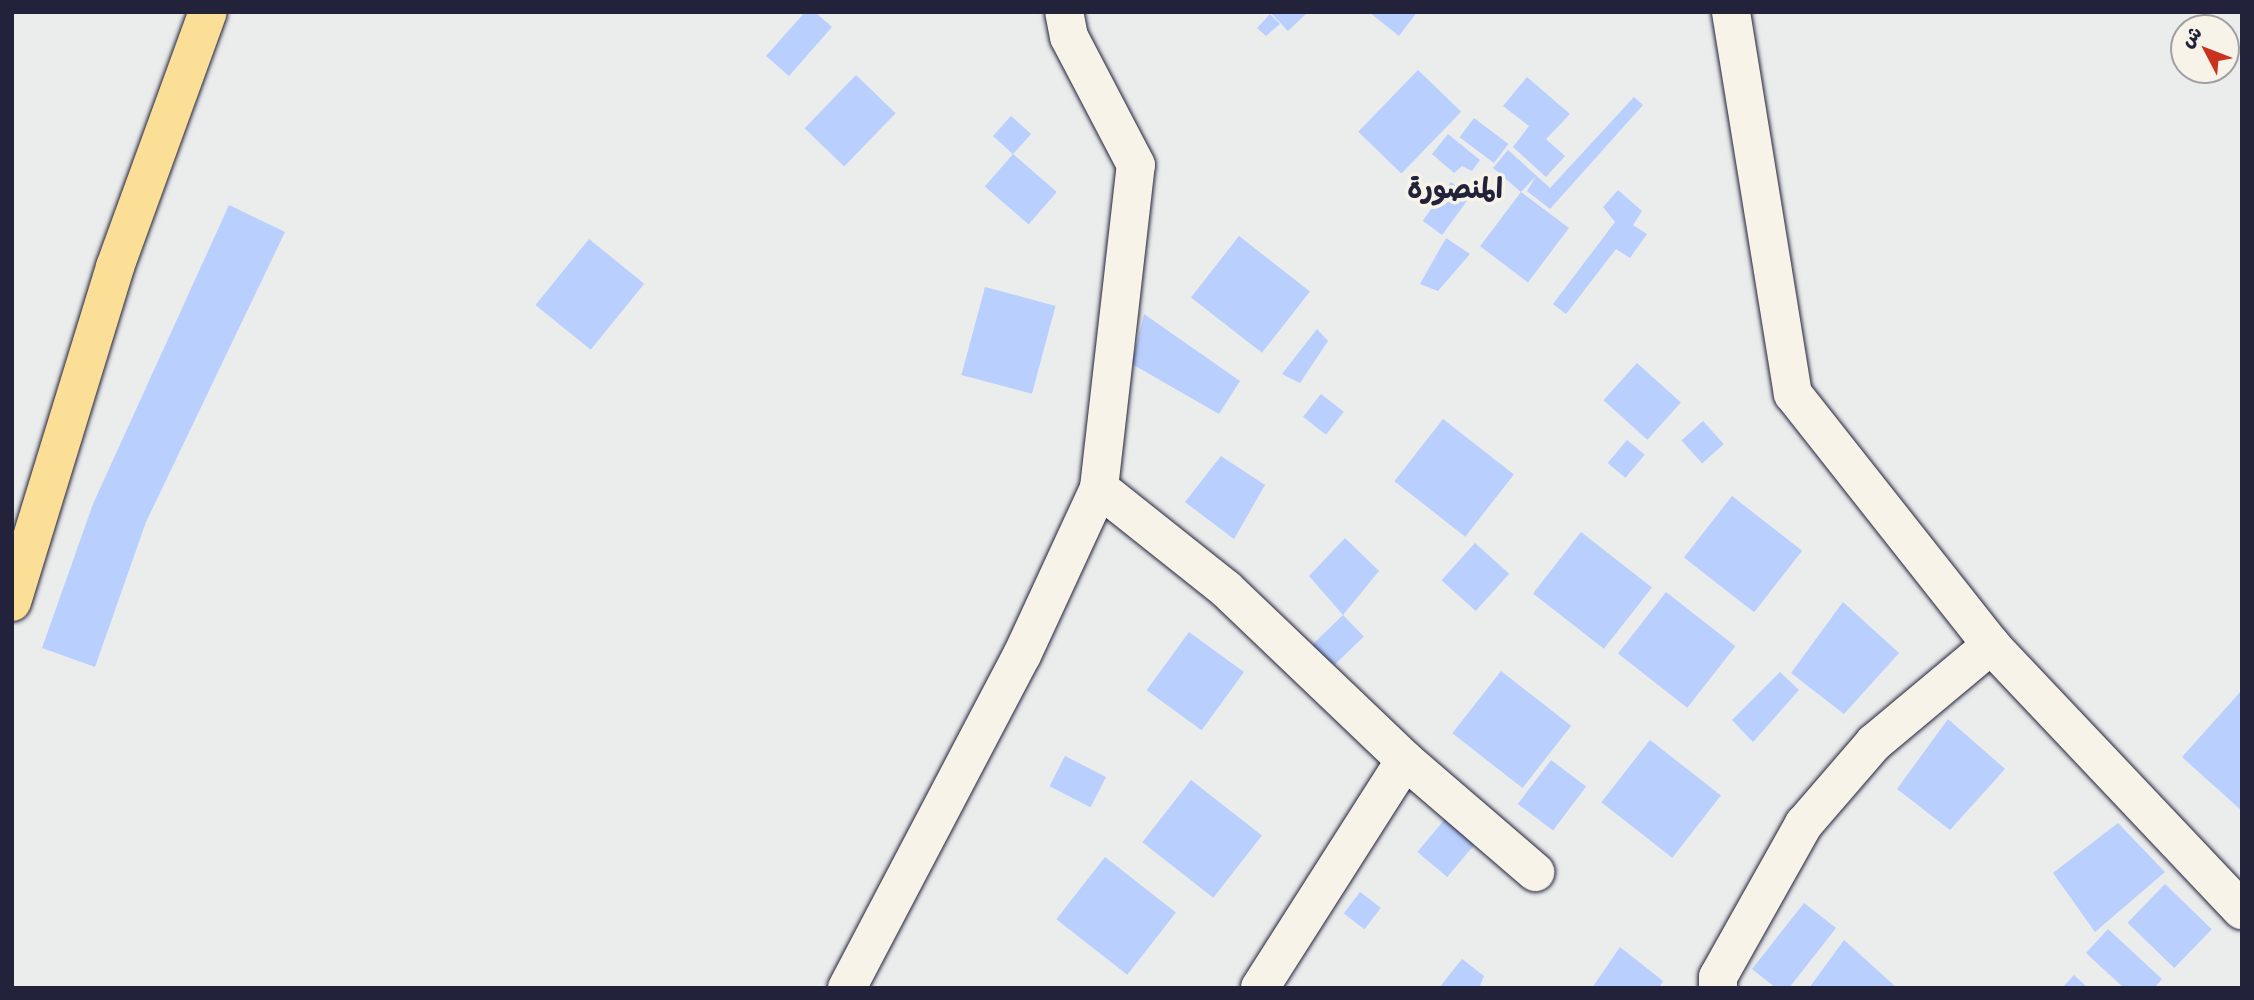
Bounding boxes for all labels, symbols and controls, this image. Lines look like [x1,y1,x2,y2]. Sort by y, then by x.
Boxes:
north arrow [2170,14,2240,84]
text: ش [2175,20,2207,52]
district label: المنصورة [1407,171,1503,205]

